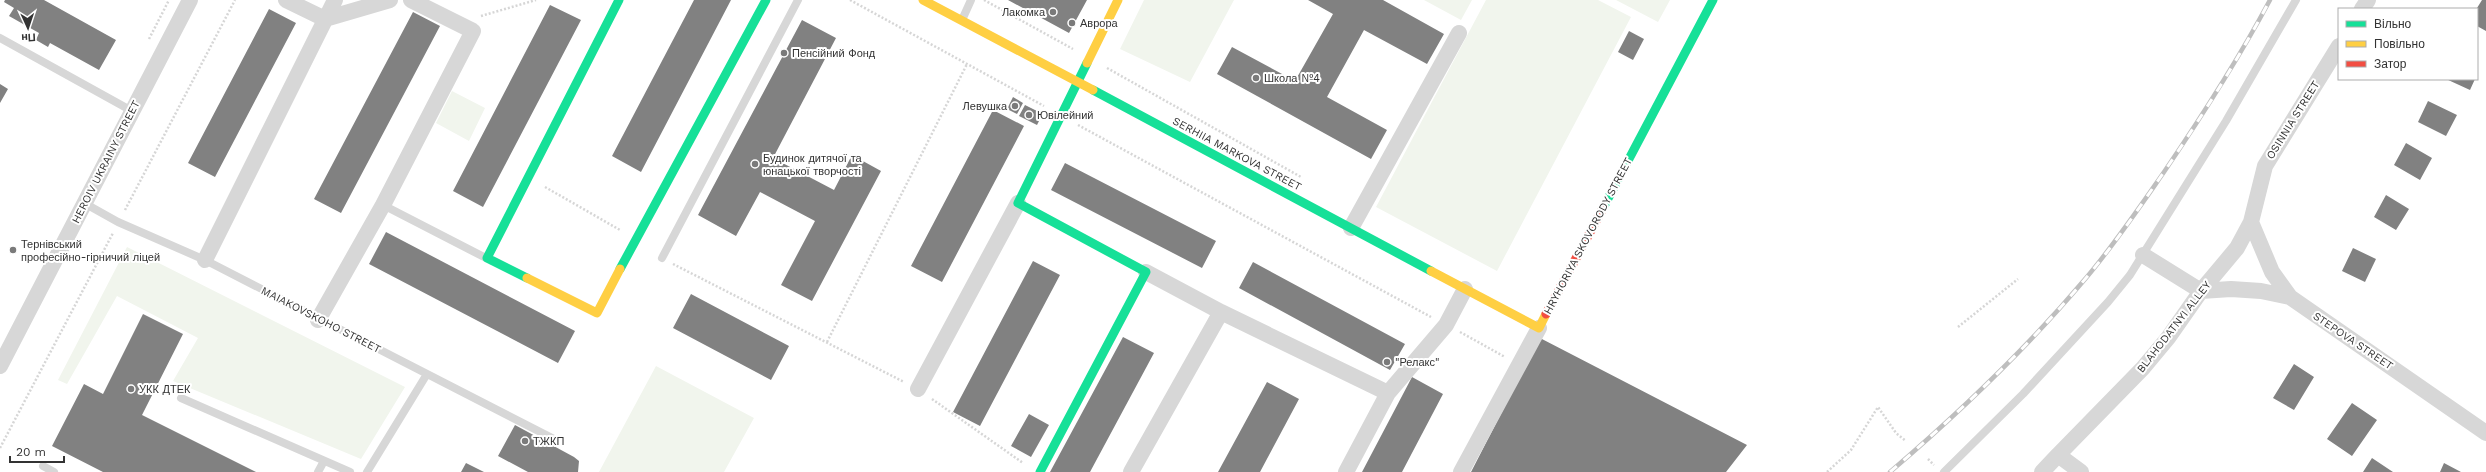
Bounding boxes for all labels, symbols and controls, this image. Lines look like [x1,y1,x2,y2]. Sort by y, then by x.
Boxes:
place label: Лакомка [1002,6,1046,19]
marker: Лакомка [1048,7,1058,17]
north arrow [8,8,48,48]
legend [2338,8,2478,80]
place label: Аврора [1080,17,1119,30]
text: Вільно [2374,17,2412,31]
marker: Аврора [1067,18,1077,28]
text: Пн [21,31,36,44]
text: Повільно [2374,37,2425,51]
place label: Пенсійний Фонд [792,47,876,60]
marker: Пенсійний Фонд [779,48,789,58]
text: Затор [2374,57,2407,71]
place label: Школа №4 [1264,72,1320,85]
marker: Школа №4 [1251,73,1261,83]
street label: OSINNIA STREET [2264,78,2323,162]
street label: HEROIV UKRAINY STREET [69,98,143,226]
place label: Левушка [963,100,1008,113]
marker: Левушка [1010,101,1020,111]
place label: Ювілейний [1037,109,1093,122]
marker: Ювілейний [1024,110,1034,120]
street label: SERHIIA MARKOVA STREET [1170,114,1304,194]
place label: Будинок дитячої та юнацької творчості [763,152,863,178]
street label: HRYHORIYA SKOVORODY STREET [1541,155,1635,317]
marker: Будинок дитячої та юнацької творчості [750,159,760,169]
place label: Тернівський професійно-гірничий ліцей [21,238,160,264]
marker: Тернівський професійно-гірничий ліцей [8,245,18,255]
street label: BLAHODATNYI ALLEY [2134,278,2214,375]
street label: MAIAKOVSKOHO STREET [259,284,383,356]
street label: STEPOVA STREET [2311,309,2396,373]
place label: "Релакс" [1395,356,1439,369]
marker: "Релакс" [1382,357,1392,367]
place label: УКК ДТЕК [139,383,191,396]
marker: УКК ДТЕК [126,384,136,394]
place label: ТЖКП [533,435,564,448]
marker: ТЖКП [520,436,530,446]
scale bar [10,438,64,464]
text: 20 m [16,445,46,459]

